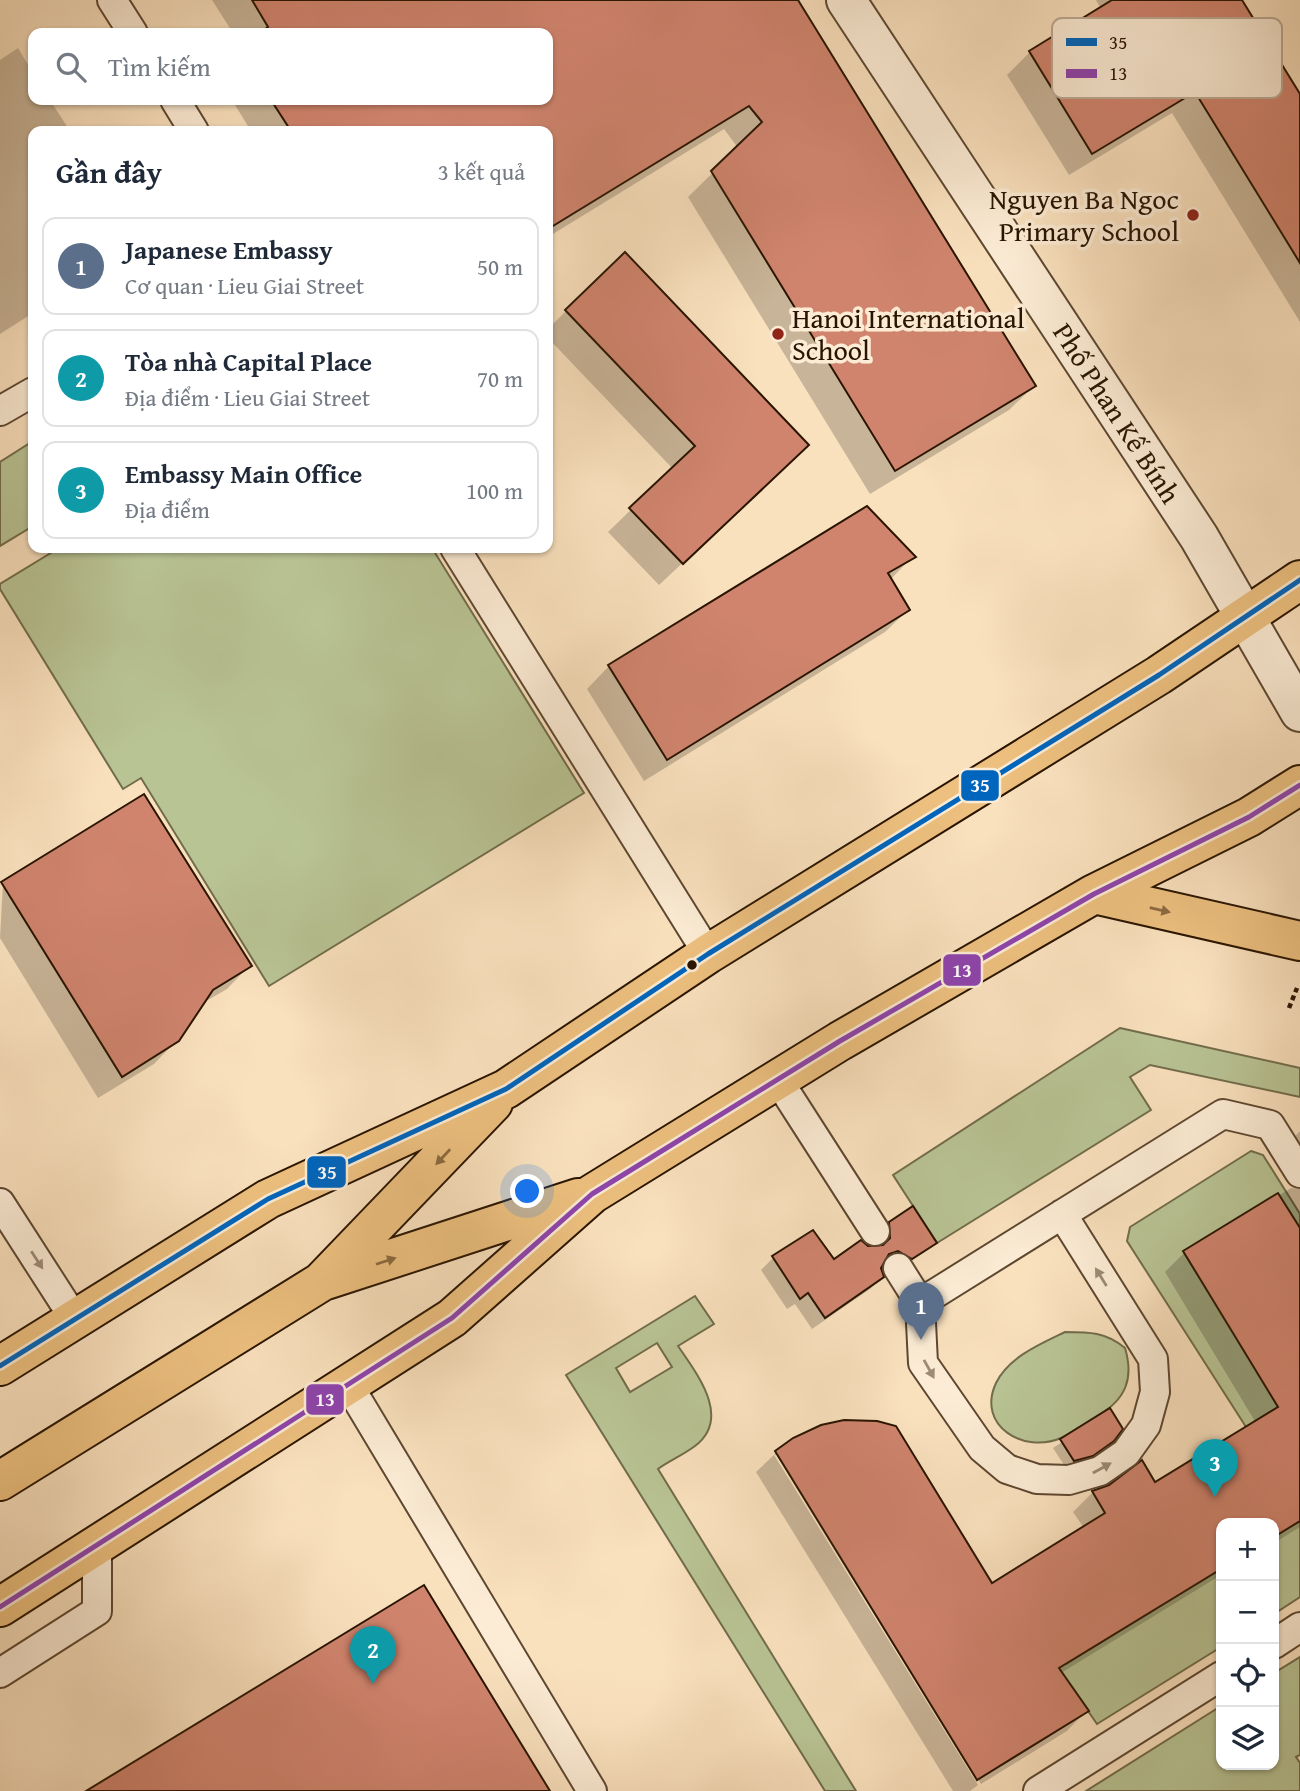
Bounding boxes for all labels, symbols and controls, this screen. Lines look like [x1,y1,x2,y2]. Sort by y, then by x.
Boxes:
legend [1052,18,1282,98]
search box [28,28,553,105]
text: 35 [1109,28,1127,56]
text: Tìm kiếm [108,47,211,86]
icon: search [52,48,90,86]
text: 13 [1109,59,1127,87]
text: Gần đây [56,150,162,194]
text: 3 kết quả [438,155,525,188]
place label: Nguyen Ba Ngoc Primary School [989,178,1179,251]
marker: Nguyen Ba Ngoc Primary School [1185,207,1201,223]
text: Japanese Embassy [125,230,333,269]
text: 1 [75,250,87,283]
text: 50 m [477,250,523,283]
text: Cơ quan · Lieu Giai Street [125,269,364,302]
place label: Hanoi International School [792,297,1025,370]
street label: Phố Phan Kế Bính [1044,314,1191,511]
marker: Hanoi International School [770,326,786,342]
text: Tòa nhà Capital Place [125,342,372,381]
text: 2 [75,362,87,395]
text: 70 m [477,362,523,395]
text: Địa điểm · Lieu Giai Street [125,381,370,414]
text: Embassy Main Office [125,454,362,493]
text: 3 [75,474,87,507]
text: 100 m [466,474,523,507]
text: Địa điểm [125,493,210,526]
line badge: 35 [960,769,1000,802]
text: 35 [970,771,990,799]
one-way arrow [1149,904,1171,915]
line badge: 13 [942,953,982,987]
text: 13 [952,956,972,984]
unlabelled marker [685,958,699,972]
one-way arrow [435,1148,451,1166]
line badge: 35 [306,1155,347,1189]
text: 35 [317,1158,337,1186]
your location [510,1174,544,1208]
one-way arrow [31,1250,44,1270]
one-way arrow [375,1255,396,1265]
one-way arrow [1094,1267,1107,1286]
pin: 1 [898,1282,944,1340]
one-way arrow [923,1360,935,1379]
line badge: 13 [305,1383,345,1416]
text: 13 [315,1385,335,1413]
pin: 3 [1192,1439,1238,1497]
one-way arrow [1093,1462,1112,1474]
map controls [1216,1518,1279,1770]
button: + [1216,1518,1279,1581]
button: − [1216,1581,1279,1644]
pin: 2 [350,1626,396,1684]
button: locate [1216,1644,1279,1707]
button: layers [1216,1707,1279,1770]

